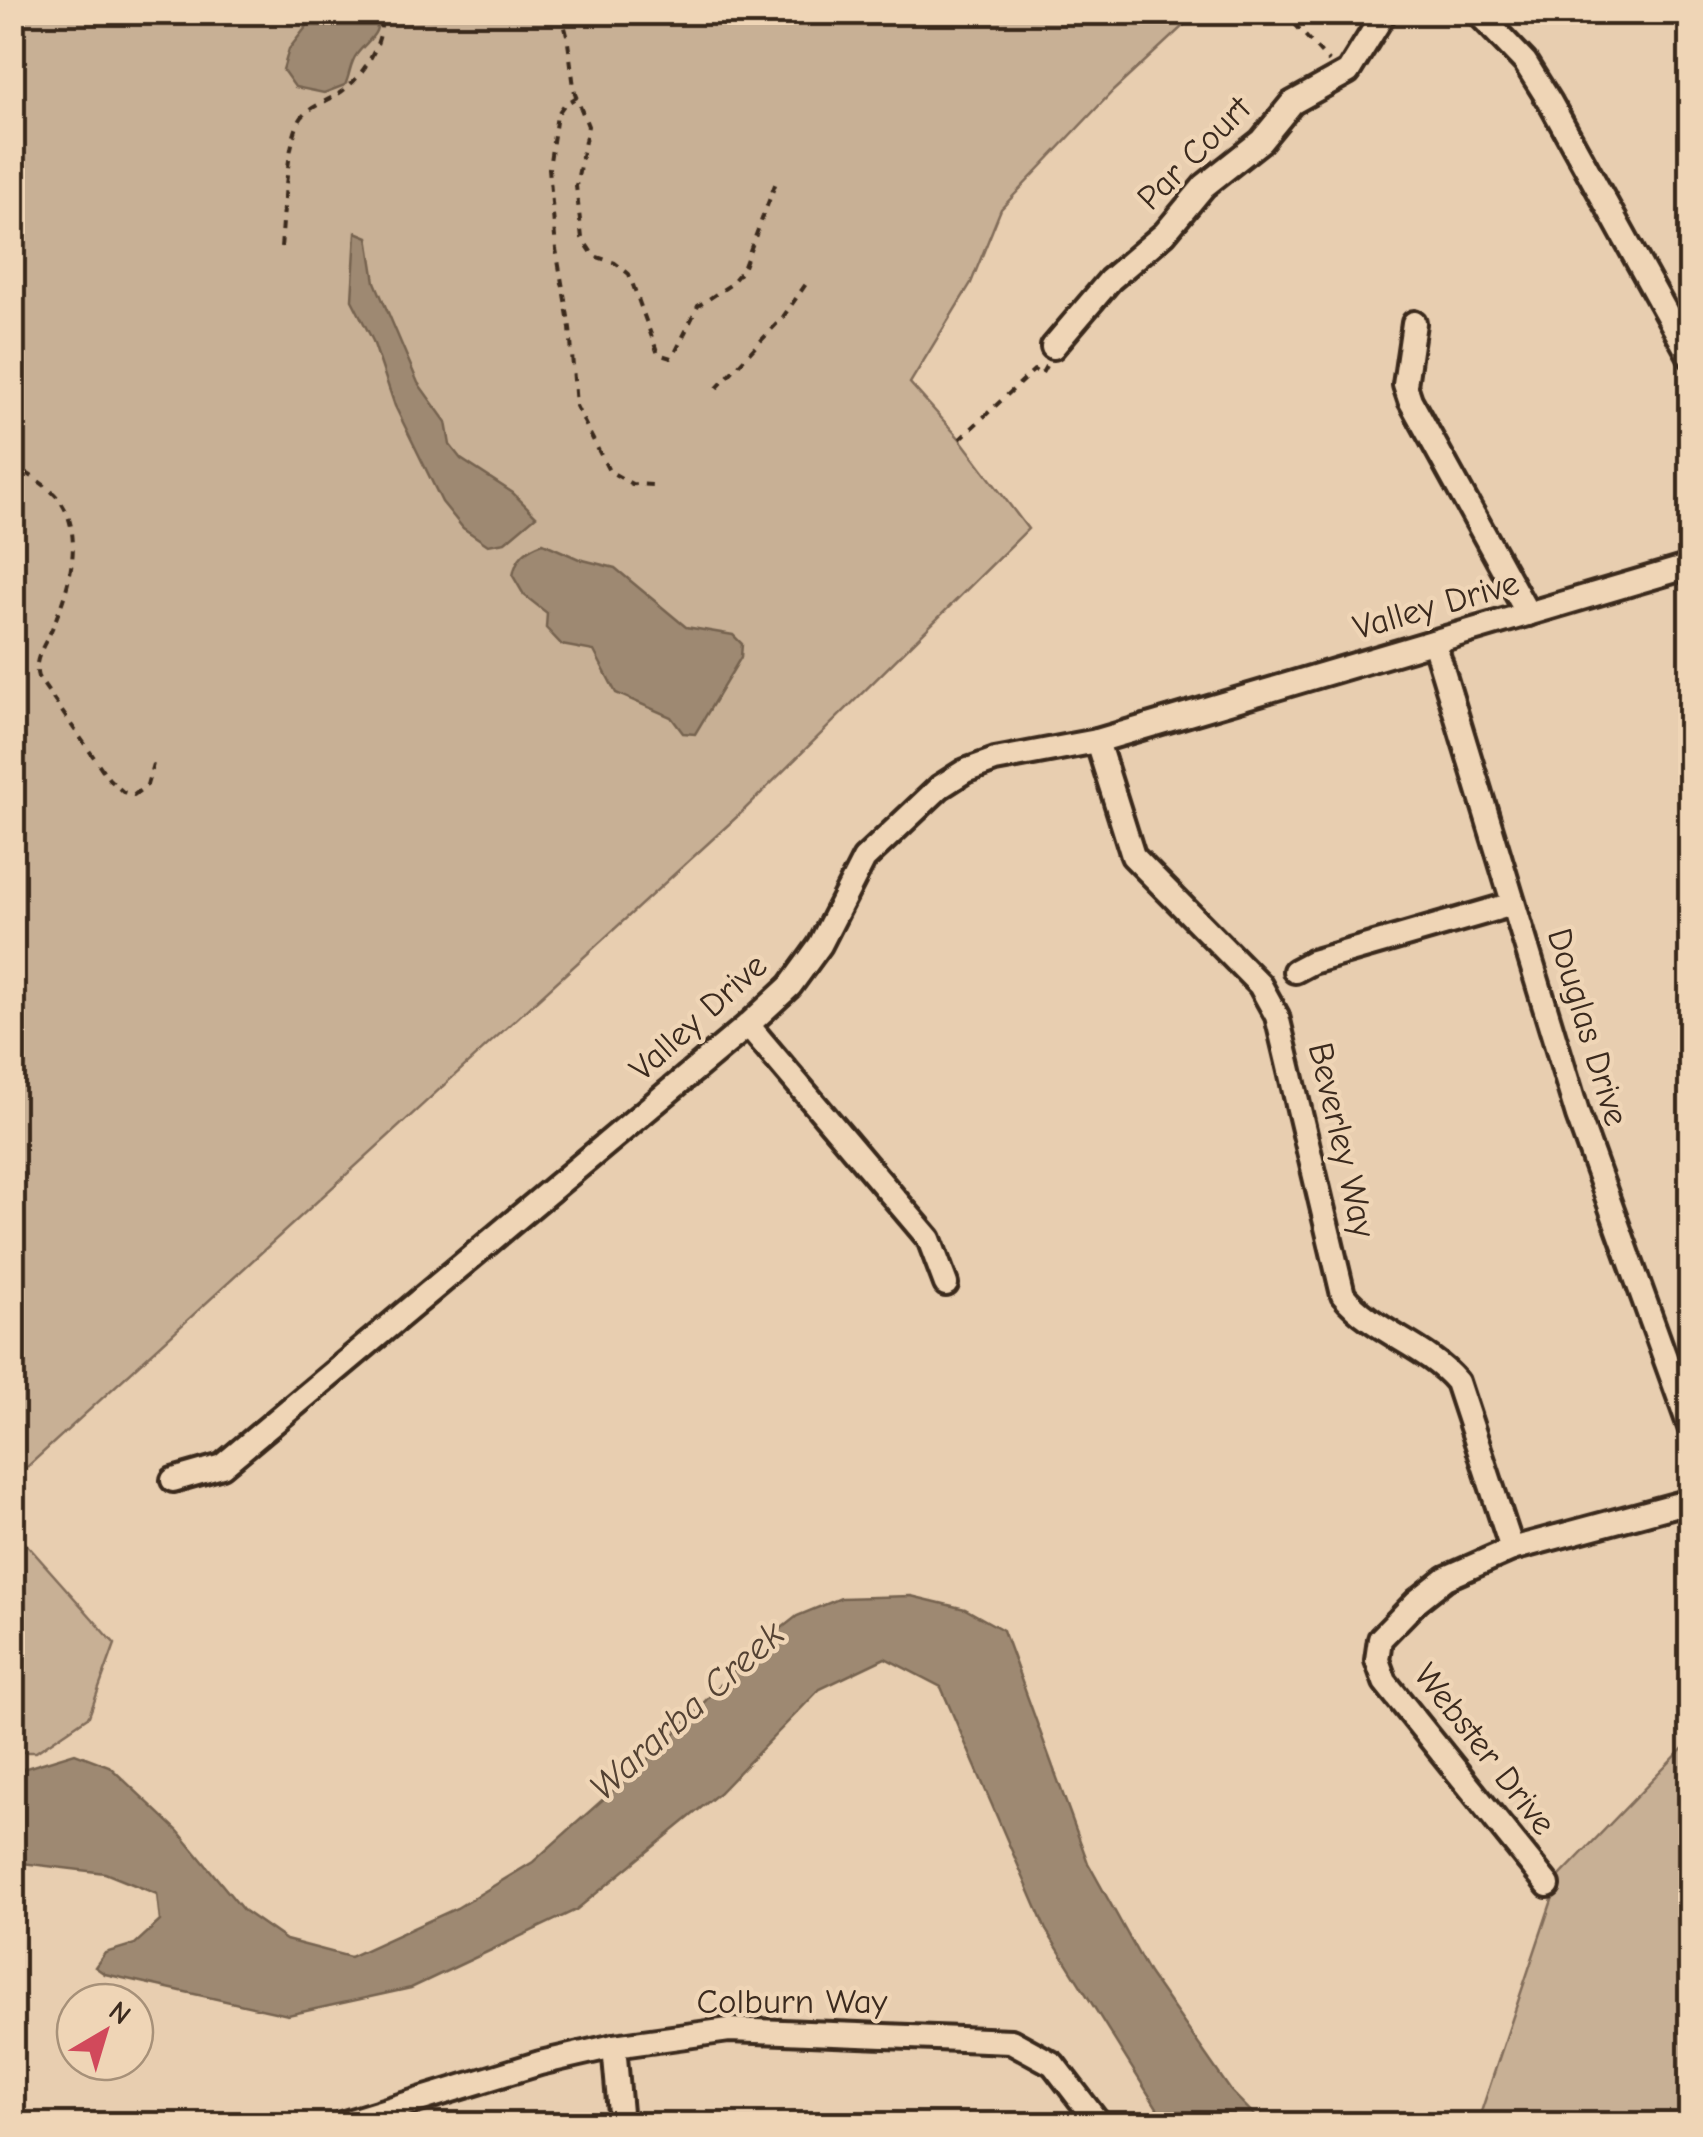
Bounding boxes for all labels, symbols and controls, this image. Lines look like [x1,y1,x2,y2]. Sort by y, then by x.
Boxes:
street label: Par Court [1129,87,1260,218]
street label: Valley Drive [1348,562,1524,648]
street label: Douglas Drive [1539,923,1637,1131]
street label: Valley Drive [621,945,775,1089]
street label: Beverley Way [1300,1039,1384,1242]
water label: Wararba Creek [581,1612,794,1810]
street label: Webster Drive [1405,1655,1565,1843]
street label: Colburn Way [697,1981,888,2022]
north arrow [55,1982,155,2082]
text: N [103,1995,137,2031]

